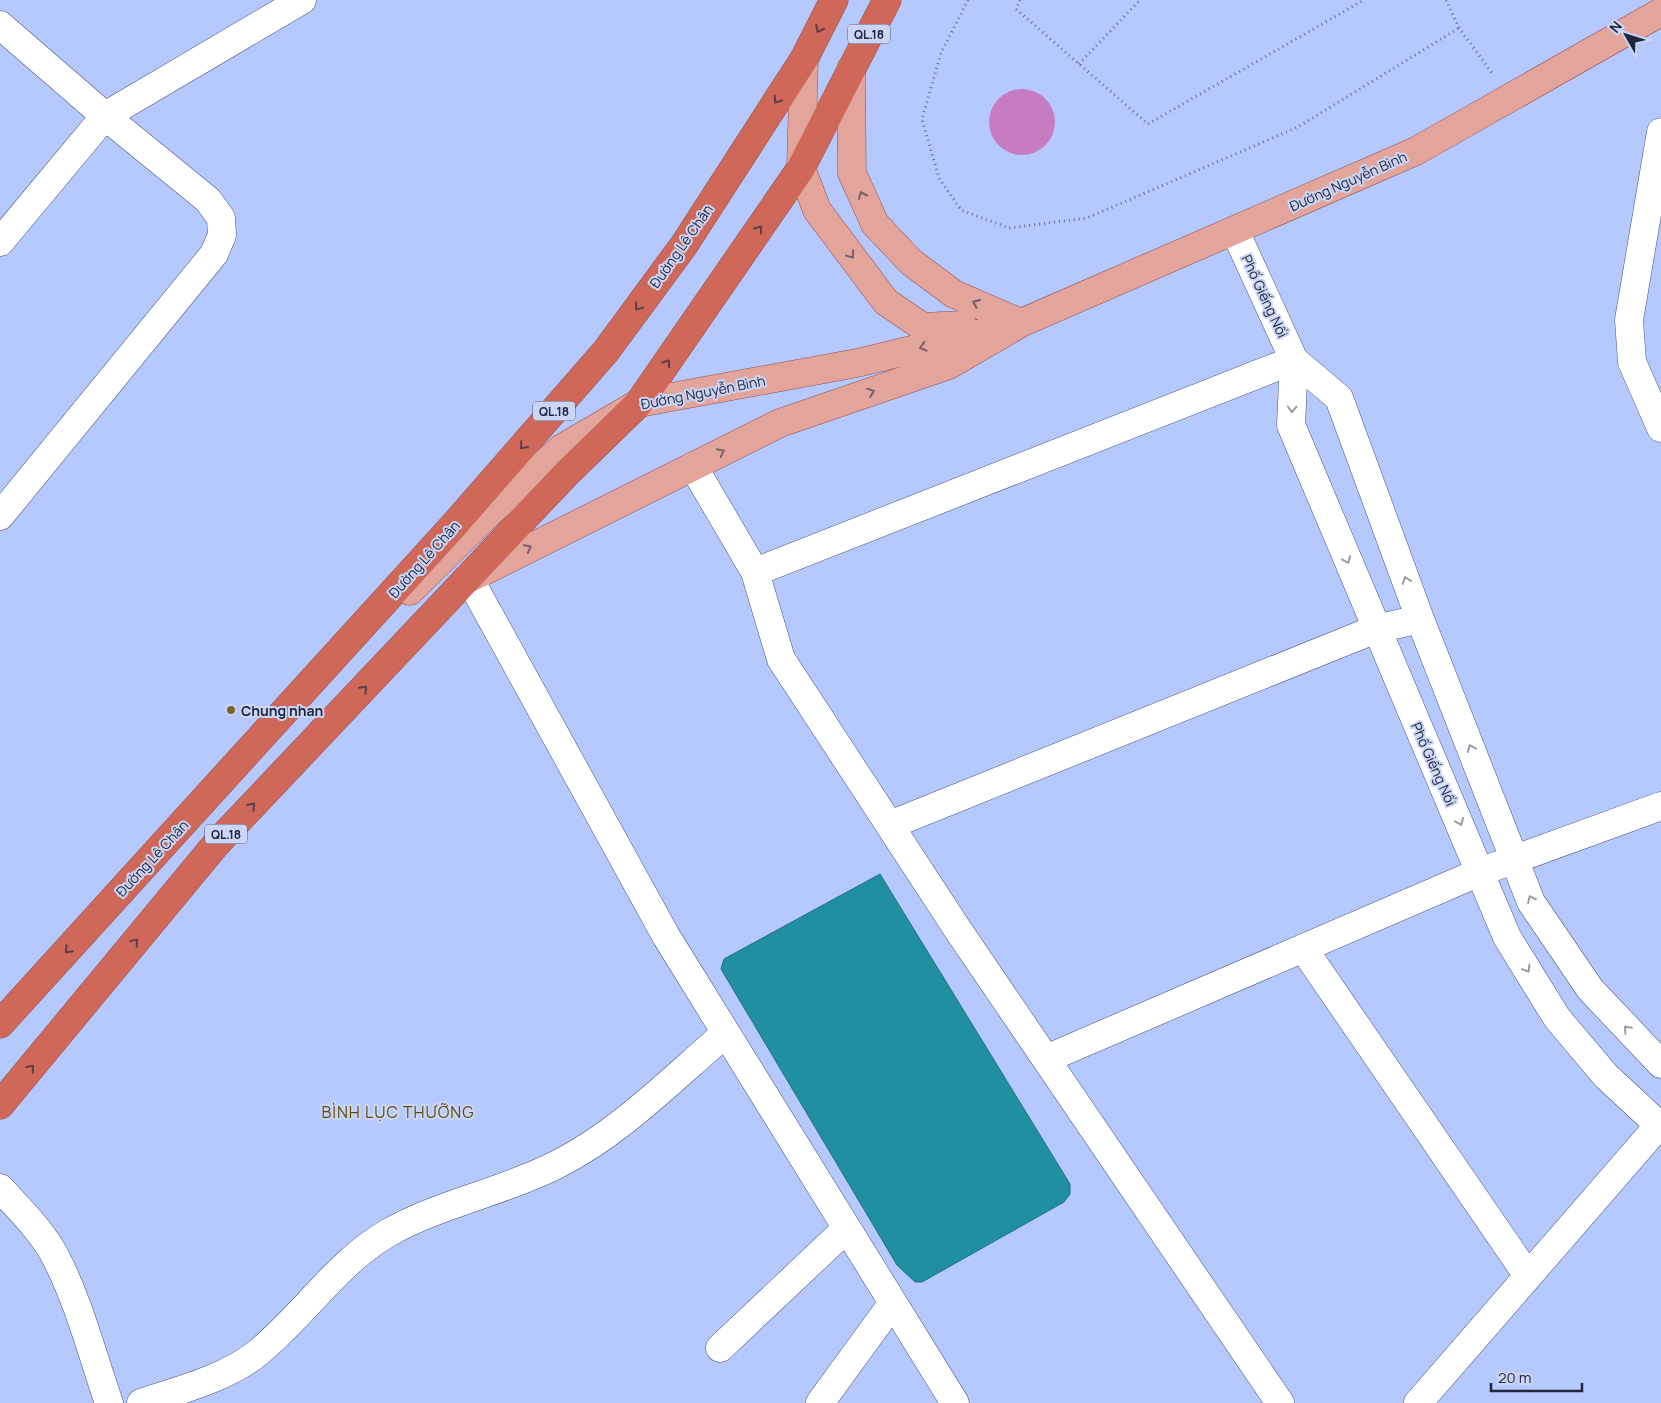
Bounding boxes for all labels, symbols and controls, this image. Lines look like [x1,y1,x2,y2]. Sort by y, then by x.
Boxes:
north arrow [1601,10,1651,60]
text: N [1605,17,1626,36]
one-way arrow [815,24,825,33]
road number: QL.18 [848,24,890,44]
one-way arrow [774,94,784,103]
street label: Đường Nguyễn Bình [1286,147,1410,215]
one-way arrow [857,191,868,200]
street label: Đường Lê Chân [645,200,717,292]
one-way arrow [753,225,762,235]
one-way arrow [845,249,853,258]
street label: Phố Giếng Nối [1237,251,1293,341]
one-way arrow [972,299,981,310]
one-way arrow [636,301,644,310]
one-way arrow [918,341,927,352]
one-way arrow [661,359,670,368]
street label: Đường Nguyễn Bình [639,371,767,413]
one-way arrow [867,387,875,397]
road number: QL.18 [533,402,575,421]
one-way arrow [1286,405,1297,413]
one-way arrow [520,440,529,449]
one-way arrow [716,448,725,458]
street label: Đường Lê Chân [384,516,464,602]
one-way arrow [523,544,532,554]
one-way arrow [1341,555,1352,564]
one-way arrow [1402,576,1412,585]
one-way arrow [358,685,367,694]
place label: Chung nhan [241,701,323,720]
marker: Chung nhan [225,704,237,716]
street label: Phố Giếng Nối [1407,719,1461,809]
one-way arrow [1467,744,1477,753]
one-way arrow [246,803,255,812]
street label: Đường Lê Chân [112,816,192,900]
one-way arrow [1454,817,1465,826]
road number: QL.18 [205,824,247,844]
one-way arrow [1526,895,1537,904]
one-way arrow [129,939,138,948]
one-way arrow [65,944,74,953]
one-way arrow [1520,964,1530,973]
one-way arrow [1624,1025,1633,1034]
one-way arrow [26,1064,35,1073]
district label: BÌNH LỤC THƯỠNG [321,1101,475,1123]
scale bar [1491,1360,1582,1392]
text: 20 m [1498,1367,1531,1388]

